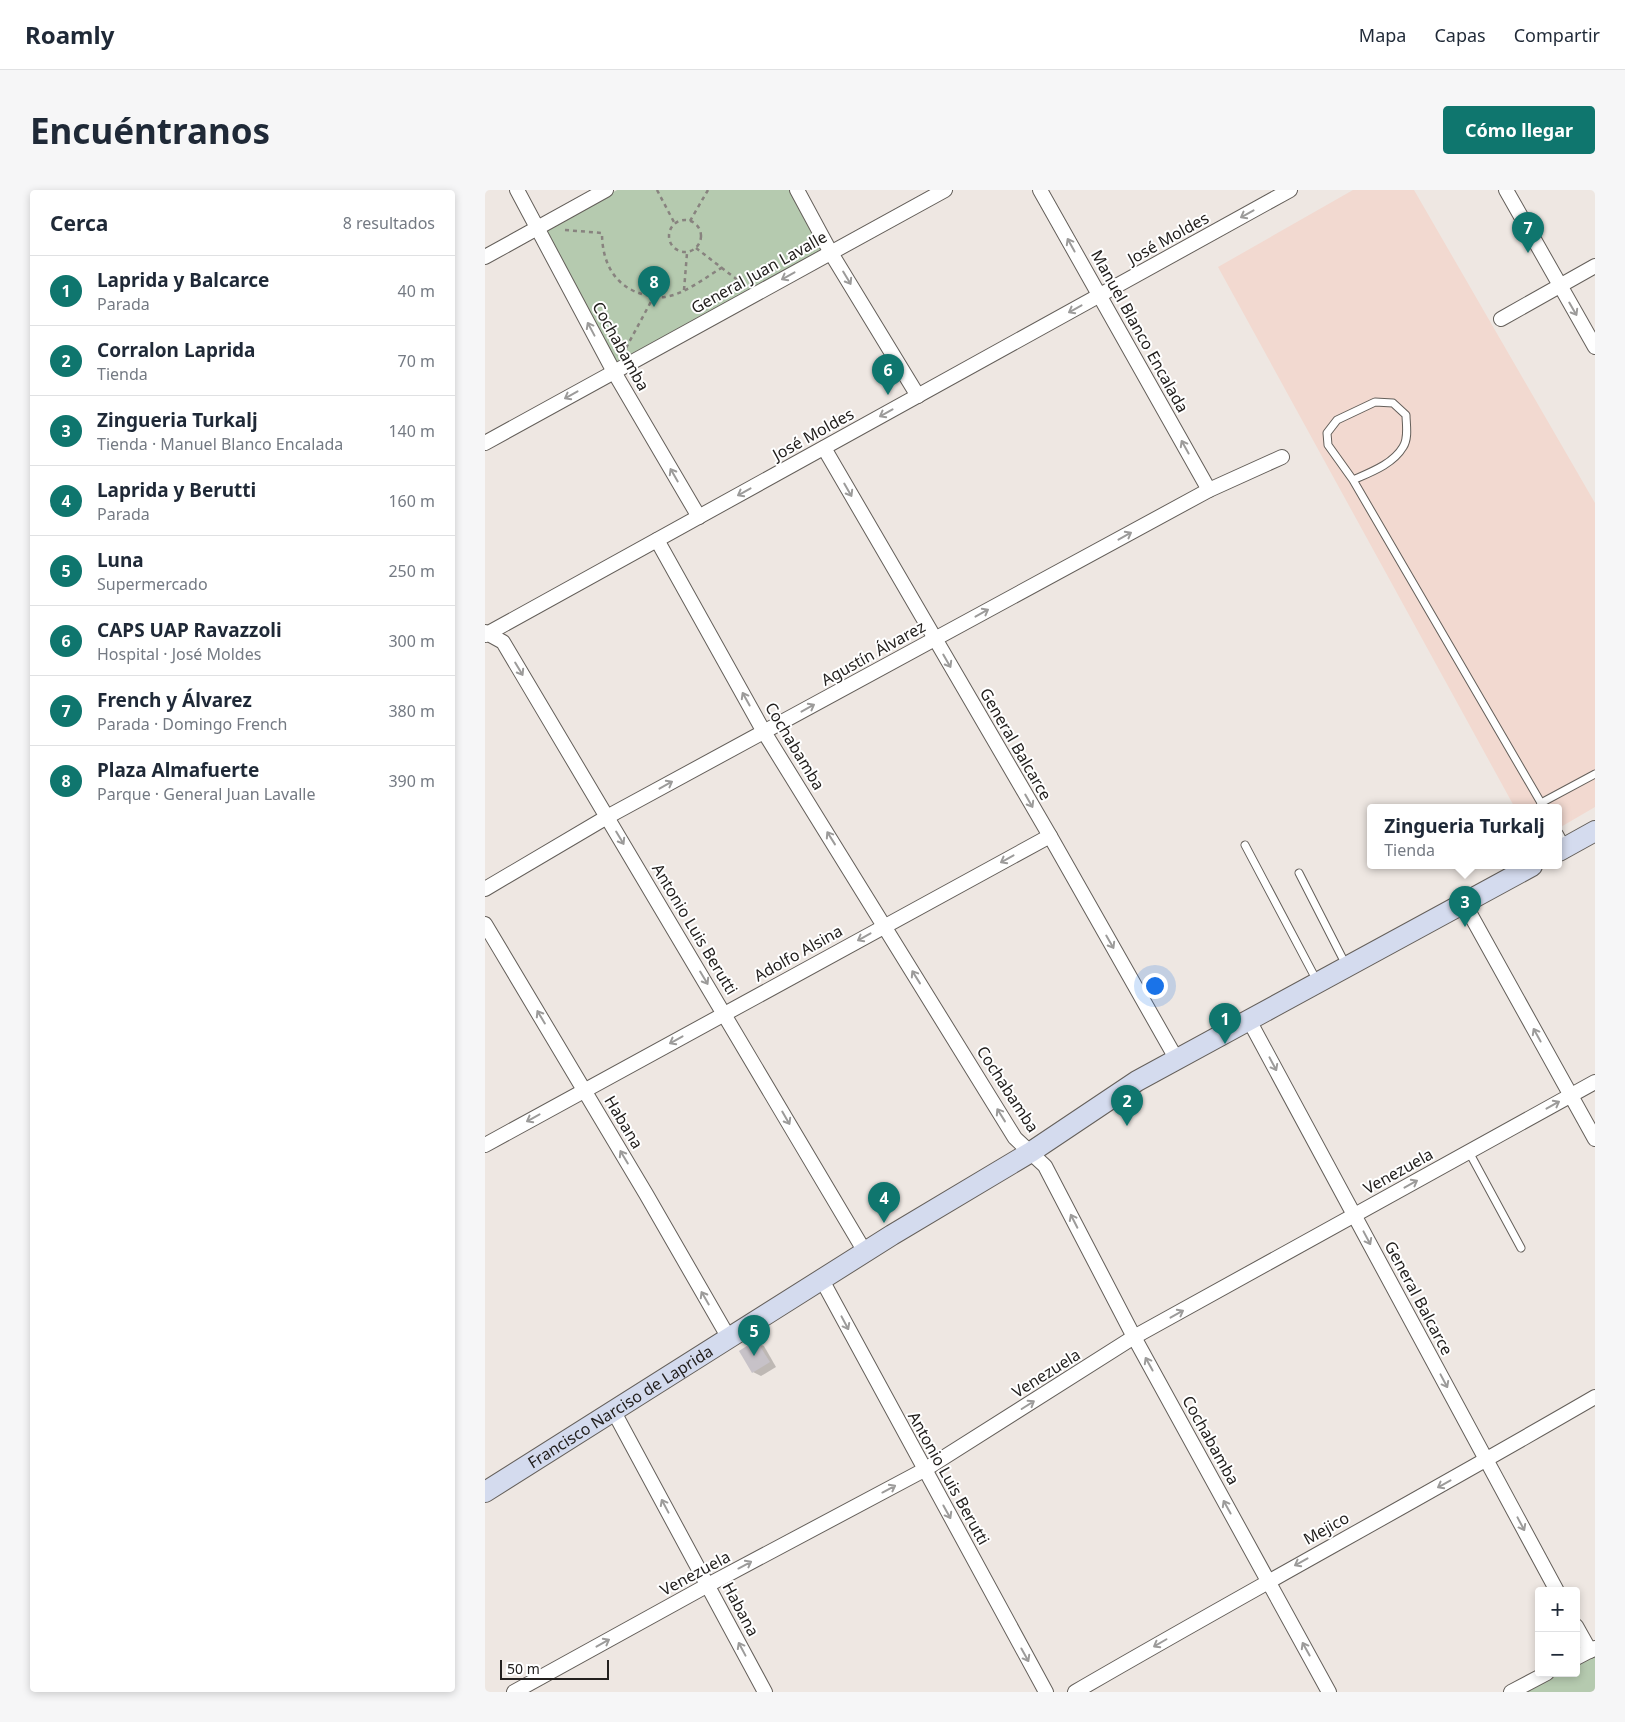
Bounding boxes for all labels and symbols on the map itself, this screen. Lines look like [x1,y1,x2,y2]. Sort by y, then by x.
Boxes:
street label: José Moldes [1122,207,1213,270]
one-way arrow [1241,209,1255,219]
pin: 7 [1512,212,1544,253]
street label: General Juan Lavalle [687,225,831,319]
one-way arrow [1066,238,1076,252]
street label: Manuel Blanco Encalada [1086,246,1194,416]
pin: 8 [638,266,670,307]
one-way arrow [781,271,796,281]
one-way arrow [842,271,852,285]
street label: Cochabamba [587,297,655,395]
one-way arrow [1569,301,1579,315]
one-way arrow [1067,304,1082,314]
one-way arrow [586,321,596,336]
pin: 6 [872,354,904,395]
one-way arrow [565,391,579,401]
street label: José Moldes [767,403,858,466]
one-way arrow [879,408,894,418]
one-way arrow [1180,440,1190,455]
one-way arrow [669,468,679,482]
one-way arrow [843,483,853,498]
one-way arrow [737,487,752,497]
one-way arrow [1117,531,1132,541]
one-way arrow [974,608,989,618]
street label: Agustín Álvarez [817,615,929,691]
one-way arrow [943,653,953,668]
one-way arrow [514,661,524,675]
street label: General Balcarce [975,684,1057,804]
one-way arrow [741,693,751,707]
street label: Cochabamba [760,698,830,794]
one-way arrow [801,703,816,713]
one-way arrow [658,780,673,790]
one-way arrow [1025,794,1035,808]
one-way arrow [616,831,626,845]
one-way arrow [825,832,835,846]
one-way arrow [999,854,1014,864]
street label: Antonio Luis Berutti [647,859,743,999]
pin: 3 [1449,886,1481,927]
street label: Adolfo Alsina [750,920,846,986]
one-way arrow [857,932,872,942]
one-way arrow [1105,935,1115,950]
one-way arrow [699,970,709,984]
one-way arrow [911,970,921,984]
your location [1142,973,1168,999]
pin: 1 [1209,1003,1241,1044]
one-way arrow [535,1011,545,1025]
one-way arrow [1532,1028,1542,1043]
one-way arrow [668,1035,683,1045]
street label: Cochabamba [972,1042,1044,1136]
one-way arrow [1268,1057,1278,1072]
pin: 2 [1111,1085,1143,1126]
street label: Habana [600,1091,648,1153]
one-way arrow [1545,1100,1560,1109]
one-way arrow [996,1108,1007,1122]
one-way arrow [782,1110,792,1124]
one-way arrow [526,1114,541,1124]
street label: Venezuela [1359,1143,1437,1199]
one-way arrow [619,1150,629,1164]
one-way arrow [1403,1179,1418,1188]
pin: 4 [868,1182,900,1223]
one-way arrow [1069,1213,1079,1228]
one-way arrow [1362,1231,1372,1245]
street label: General Balcarce [1380,1237,1458,1359]
one-way arrow [700,1291,710,1305]
one-way arrow [1169,1309,1184,1318]
pin: 5 [738,1315,770,1356]
one-way arrow [841,1315,850,1330]
street label: Francisco Narciso de Laprida [523,1340,717,1473]
street label: Venezuela [1008,1343,1084,1403]
one-way arrow [1144,1357,1154,1372]
one-way arrow [1440,1373,1449,1388]
street label: Cochabamba [1177,1391,1245,1489]
one-way arrow [1021,1399,1035,1410]
street label: Antonio Luis Berutti [903,1407,995,1549]
one-way arrow [1437,1479,1451,1489]
one-way arrow [881,1484,896,1493]
one-way arrow [660,1498,670,1513]
one-way arrow [1222,1500,1232,1514]
one-way arrow [942,1505,952,1520]
street label: Mejico [1299,1506,1353,1550]
one-way arrow [1517,1516,1526,1531]
street label: Venezuela [656,1545,734,1601]
one-way arrow [1294,1557,1309,1567]
one-way arrow [738,1560,753,1570]
street label: Habana [718,1578,764,1640]
one-way arrow [595,1638,610,1647]
one-way arrow [1154,1638,1168,1648]
one-way arrow [737,1642,746,1657]
one-way arrow [1300,1643,1310,1657]
one-way arrow [1021,1647,1031,1661]
scale bar [500,1657,609,1680]

